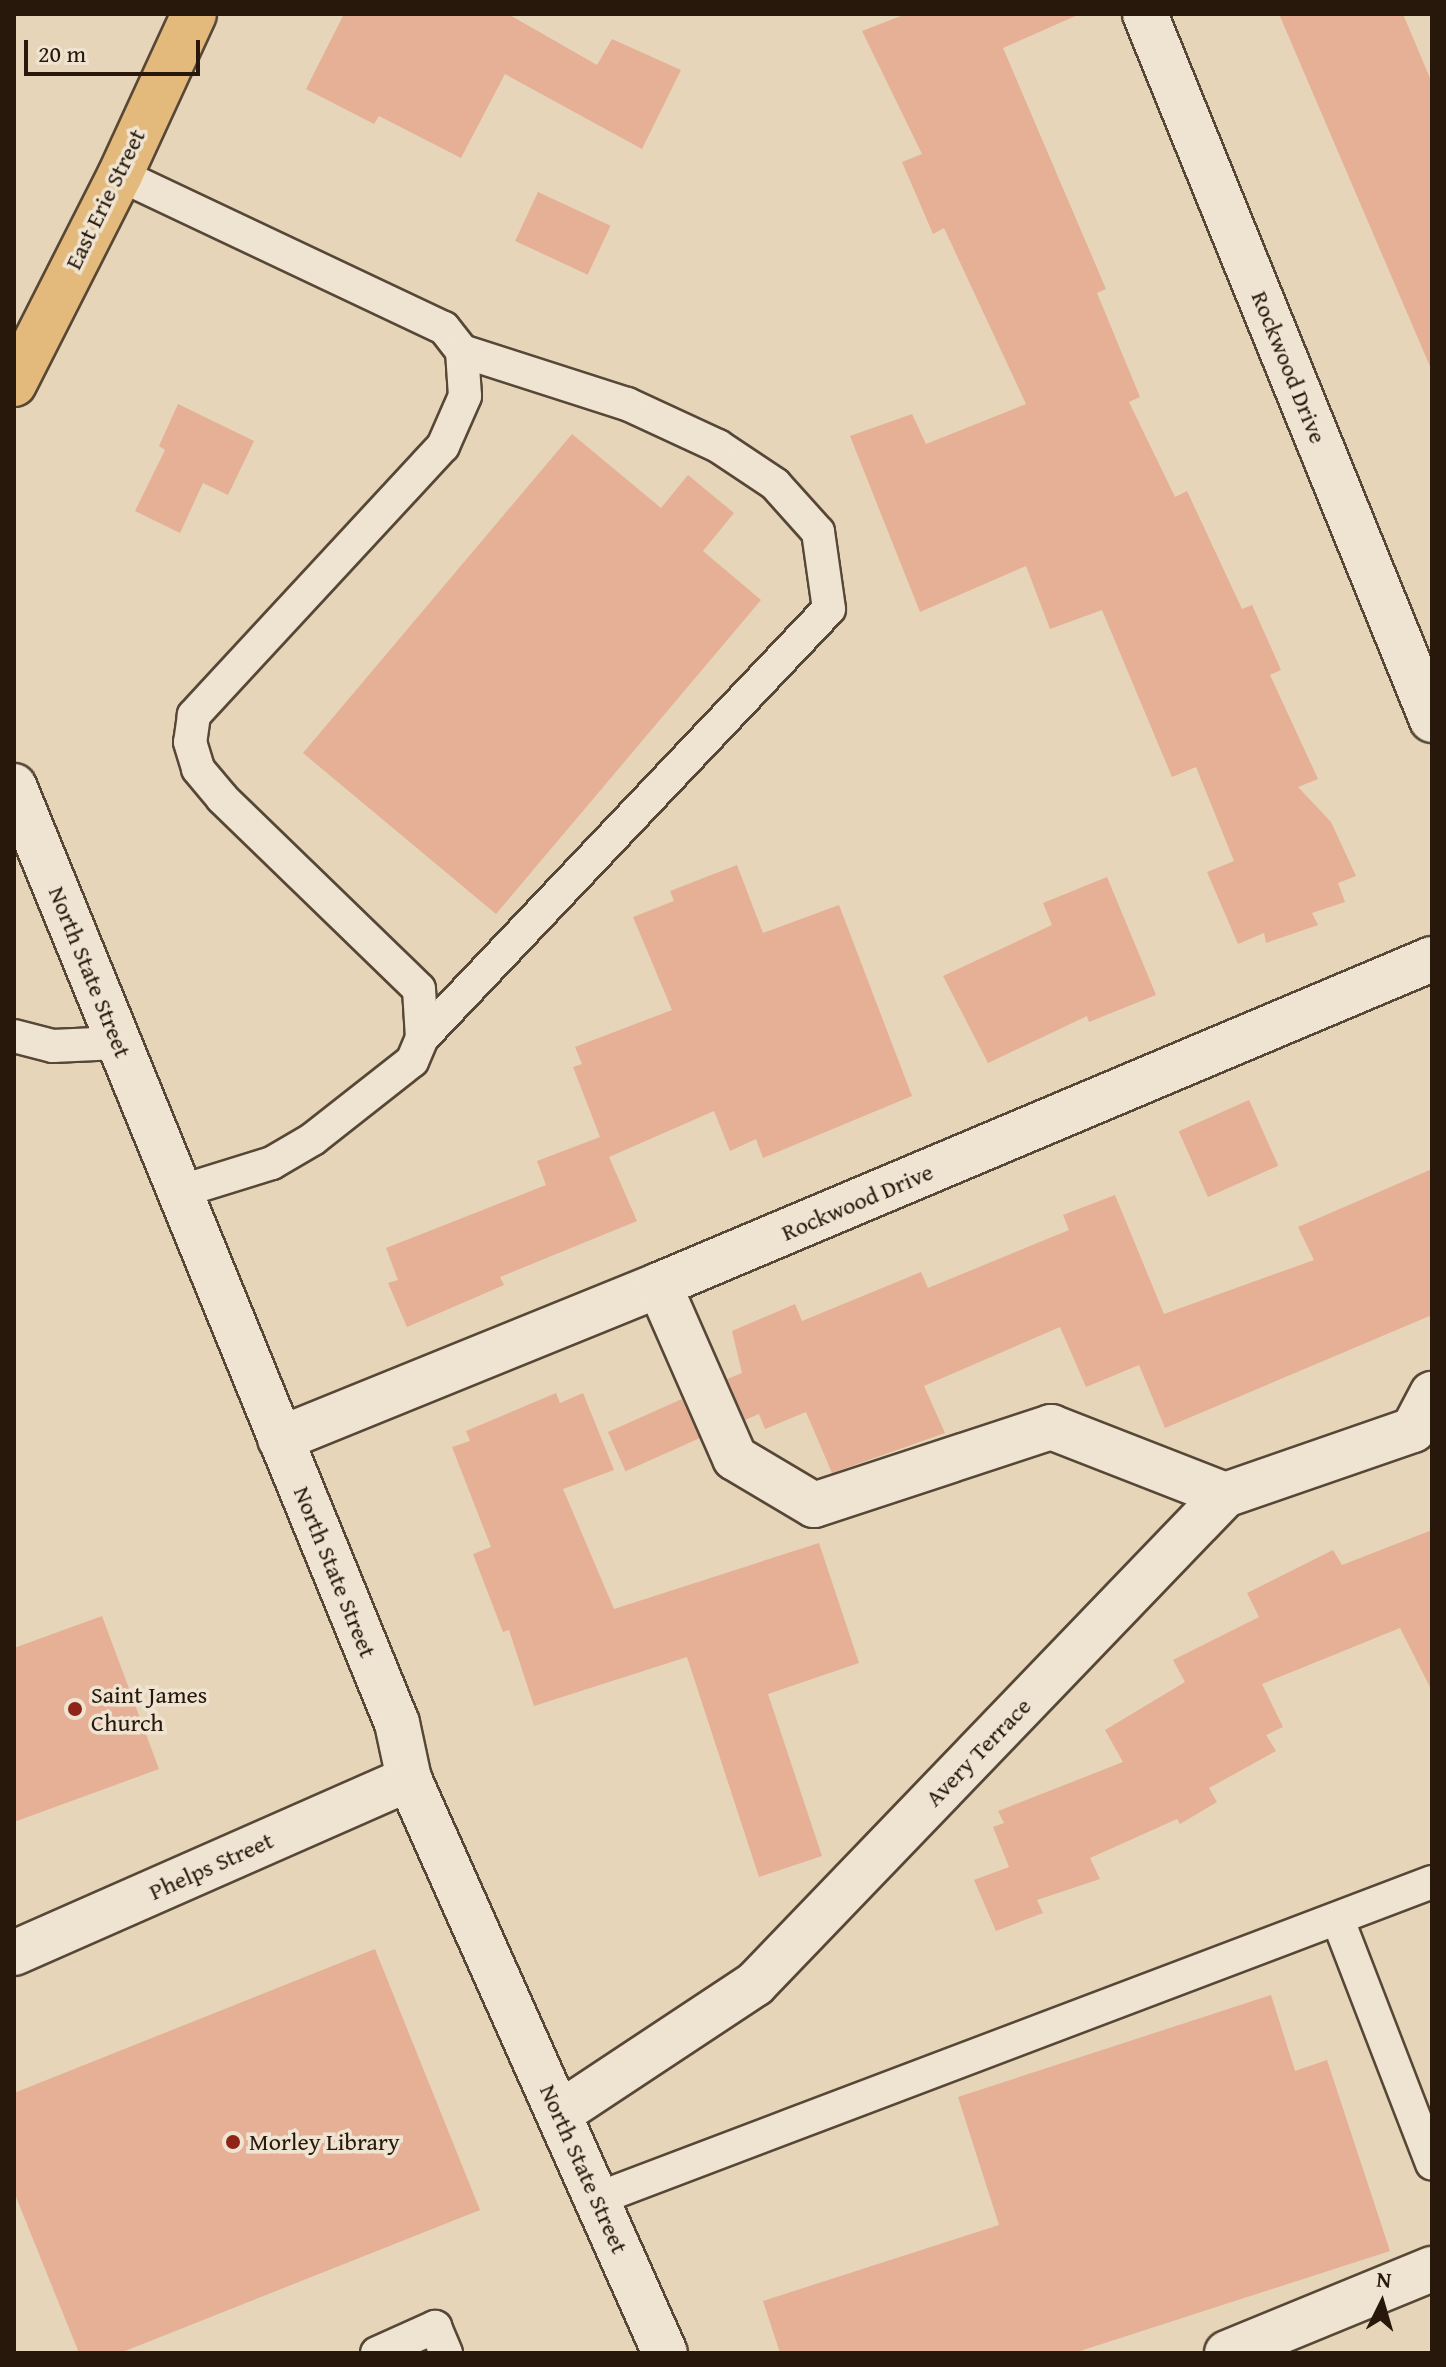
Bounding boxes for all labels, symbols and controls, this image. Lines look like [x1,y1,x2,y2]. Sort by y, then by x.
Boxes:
scale bar [28,24,204,74]
text: 20 m [38,36,86,71]
street label: East Erie Street [59,124,151,274]
street label: Rockwood Drive [1245,287,1333,447]
street label: North State Street [42,882,138,1062]
street label: Rockwood Drive [777,1157,937,1247]
street label: North State Street [287,1482,383,1662]
place label: Saint James Church [91,1681,207,1737]
street label: Avery Terrace [919,1692,1037,1812]
marker: Saint James Church [66,1700,84,1718]
street label: Phelps Street [144,1826,278,1906]
street label: North State Street [534,2080,634,2258]
place label: Morley Library [249,2128,400,2156]
marker: Morley Library [224,2133,242,2151]
north arrow [1342,2263,1422,2343]
text: N [1375,2263,1393,2296]

